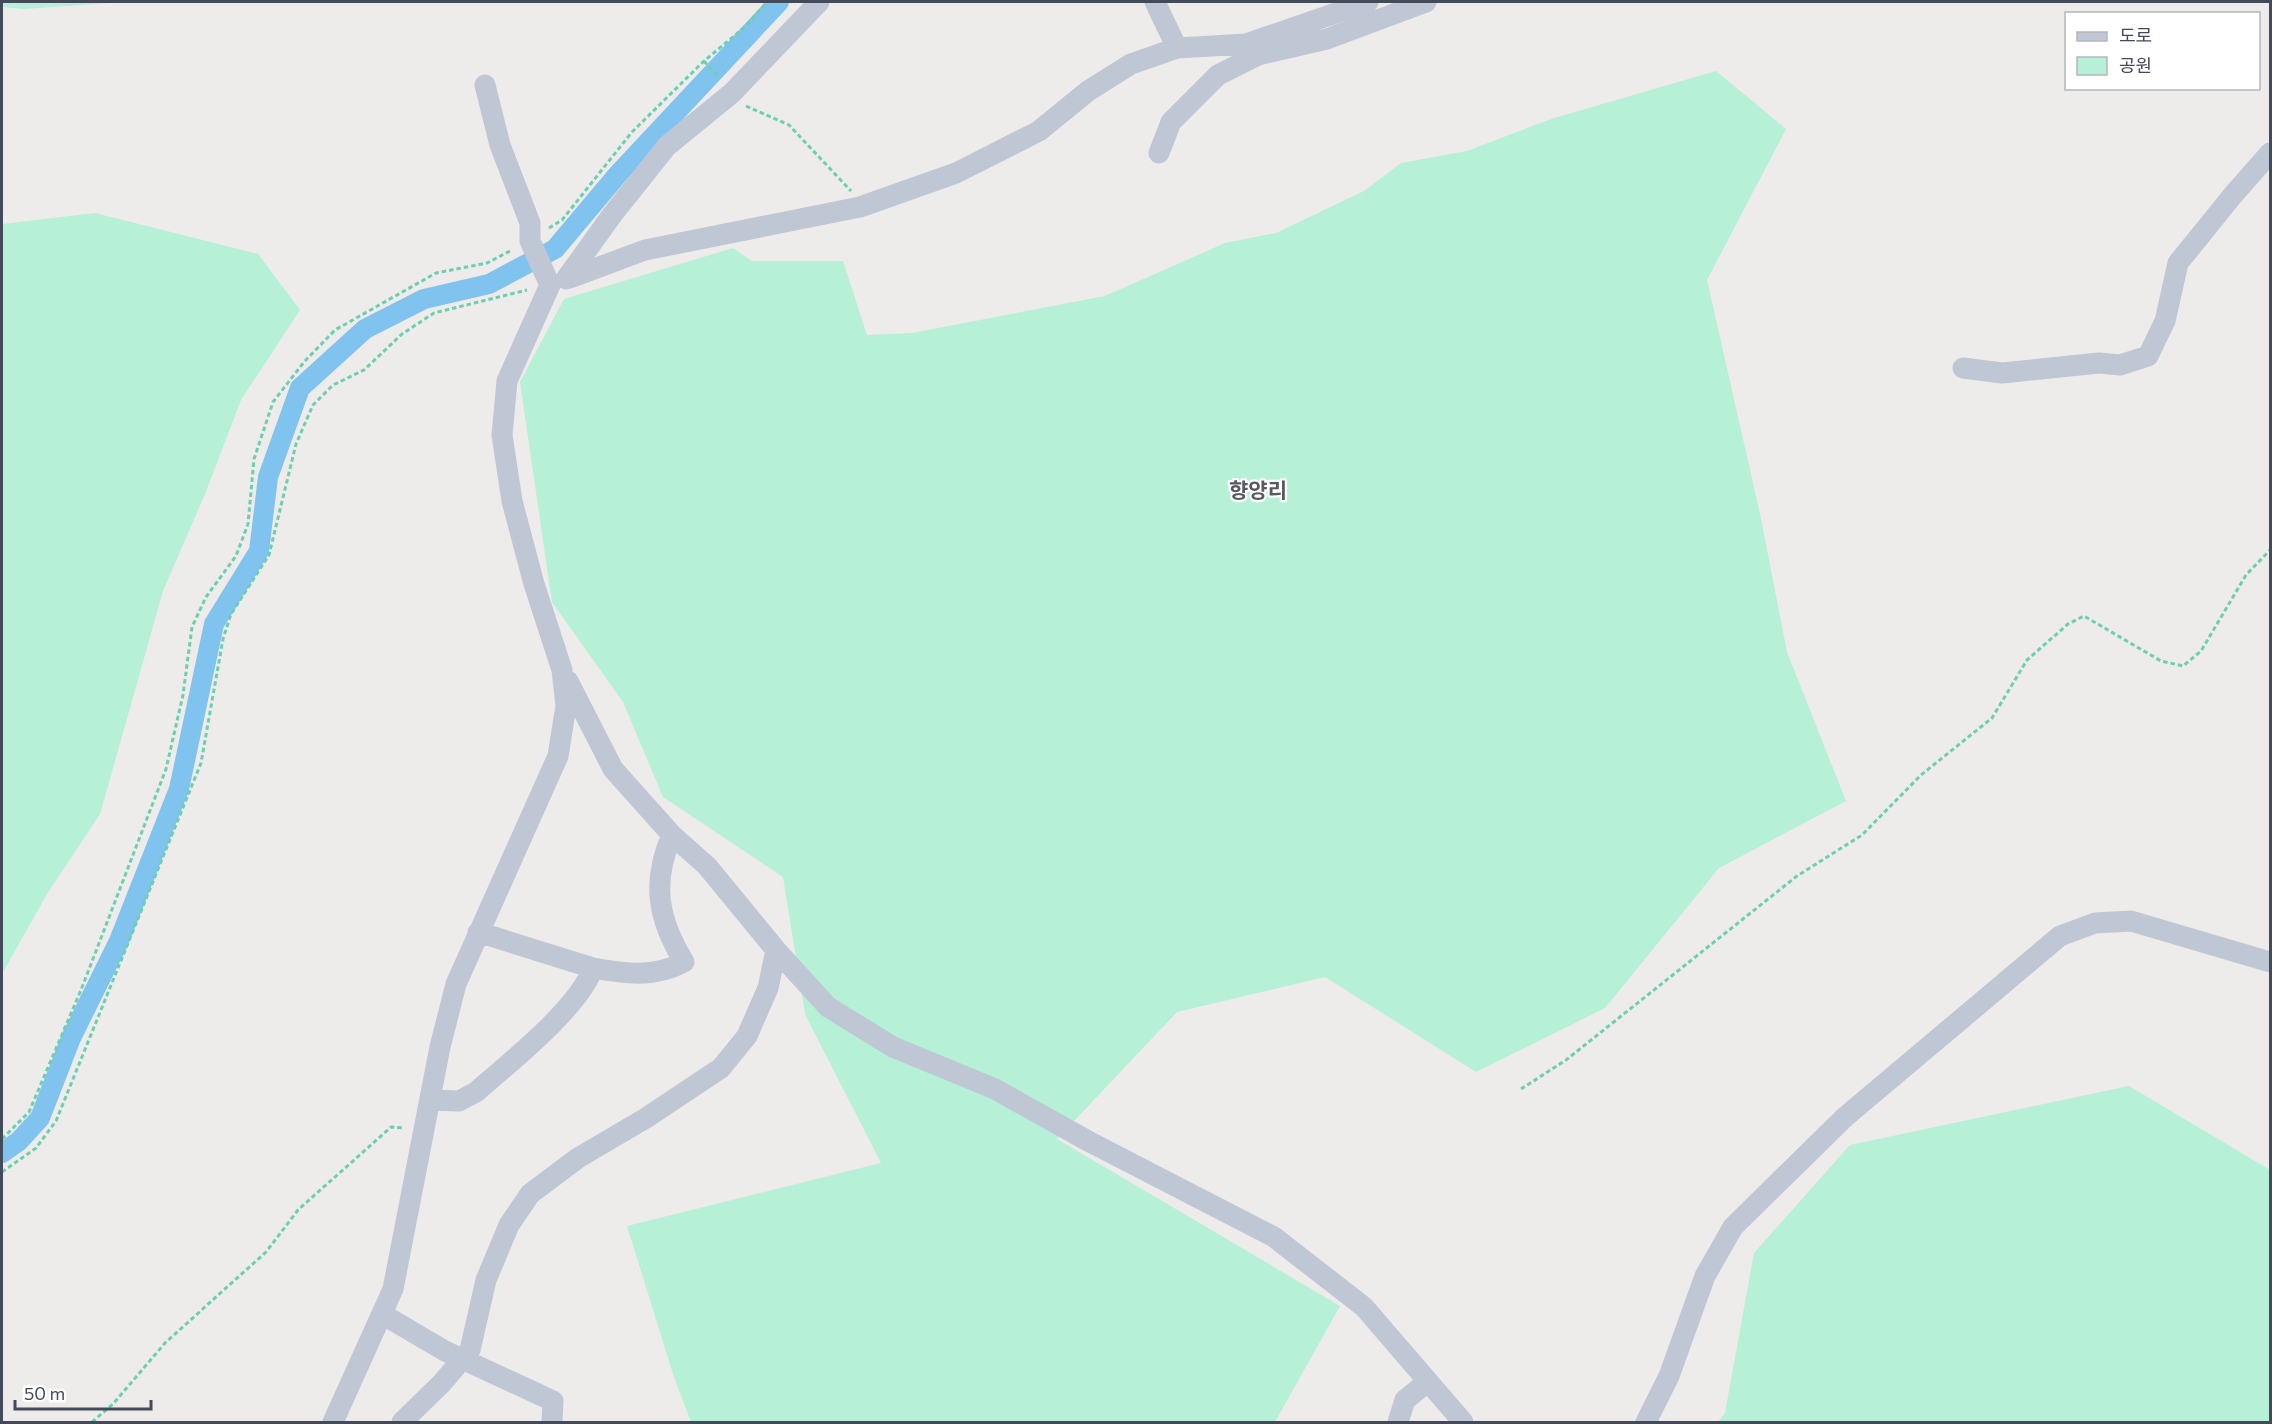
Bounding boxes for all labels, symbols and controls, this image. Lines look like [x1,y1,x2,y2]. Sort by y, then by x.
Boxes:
legend [2065,12,2260,90]
text: 도로 [2119,24,2152,46]
text: 공원 [2119,54,2152,76]
district label: 향양리 [1229,477,1287,502]
scale bar [15,1373,152,1411]
text: 50 m [24,1382,65,1404]

